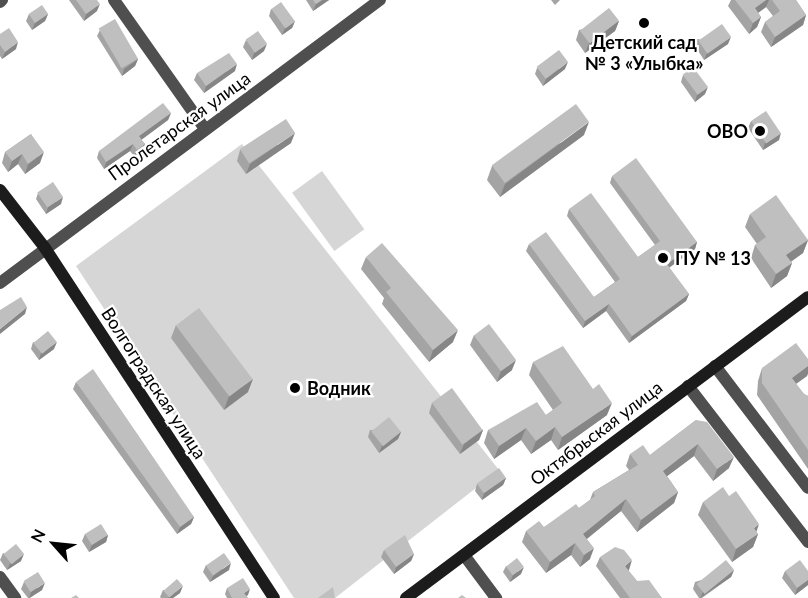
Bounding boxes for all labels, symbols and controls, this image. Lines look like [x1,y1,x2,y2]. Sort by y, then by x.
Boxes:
marker: Детский сад № 3 «Улыбка» [637,16,651,30]
place label: Детский сад № 3 «Улыбка» [585,32,703,74]
street label: Пролетарская улица [104,67,254,185]
place label: ОВО [707,120,748,142]
marker: ОВО [753,124,767,138]
place label: ПУ № 13 [675,247,751,269]
marker: ПУ № 13 [656,251,670,265]
street label: Волгоградская улица [97,303,211,463]
street label: Октябрьская улица [526,376,666,490]
place label: Водник [307,377,371,399]
marker: Водник [288,381,302,395]
north arrow [24,514,84,574]
text: N [26,526,49,545]

